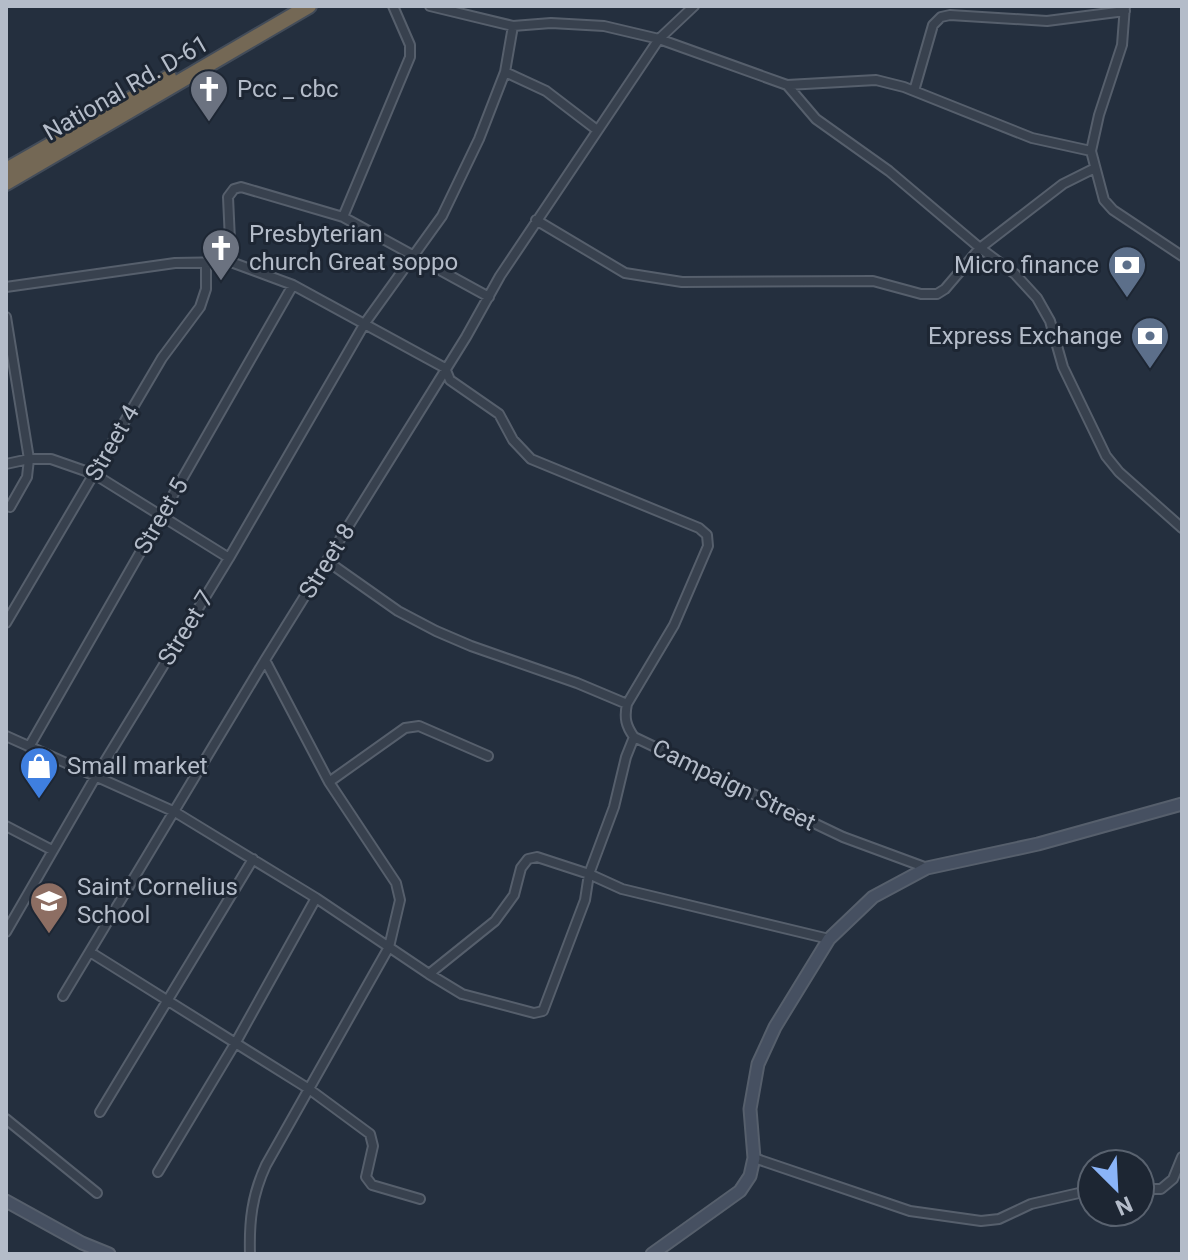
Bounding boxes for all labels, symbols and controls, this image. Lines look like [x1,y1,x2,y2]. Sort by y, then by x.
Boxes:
street label: National Rd. D-61 [39,29,213,147]
church icon: Pcc _ cbc [188,68,230,123]
place label: Pcc _ cbc [237,75,338,103]
place label: Presbyterian church Great soppo [249,220,458,276]
church icon: Presbyterian church Great soppo [200,227,242,282]
bank icon: Micro finance [1106,244,1148,299]
place label: Micro finance [954,251,1099,279]
bank icon: Express Exchange [1129,315,1171,370]
place label: Express Exchange [928,322,1122,350]
street label: Street 4 [79,400,145,486]
street label: Street 5 [128,473,194,559]
street label: Street 8 [293,518,361,604]
street label: Street 7 [152,585,220,671]
street label: Campaign Street [648,733,820,837]
shop icon: Small market [18,745,60,800]
place label: Small market [67,752,208,780]
place label: Saint Cornelius School [77,873,238,929]
school or university icon: Saint Cornelius School [28,880,70,935]
north arrow [1076,1148,1156,1228]
text: N [1112,1191,1136,1220]

